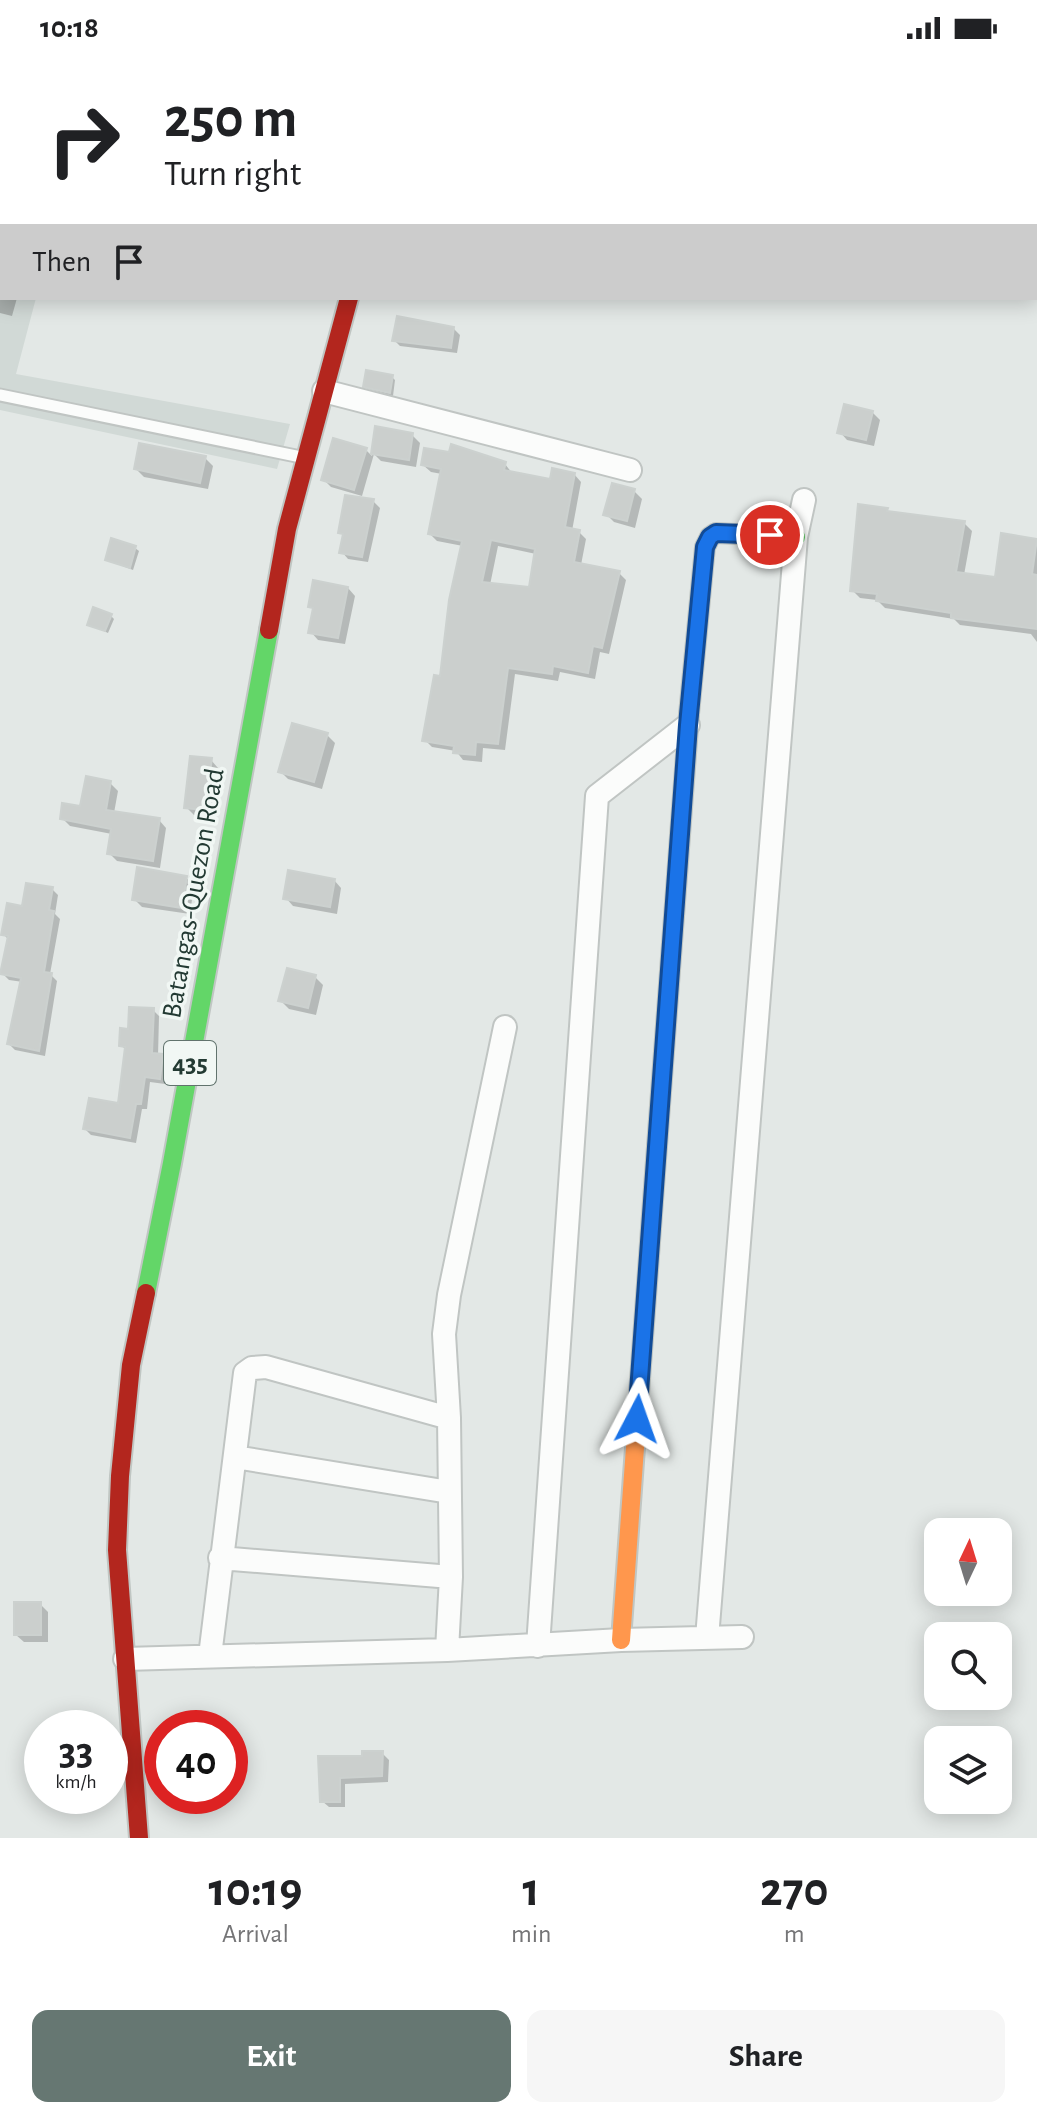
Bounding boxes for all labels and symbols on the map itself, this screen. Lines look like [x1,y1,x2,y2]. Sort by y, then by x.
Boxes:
pin [736,501,804,569]
street label: Batangas-Quezon Road [158,766,230,1021]
road number: 435 [164,1041,216,1085]
position arrow [595,1377,679,1461]
north arrow [924,1518,1012,1606]
speed limit sign: 40 [144,1710,248,1814]

